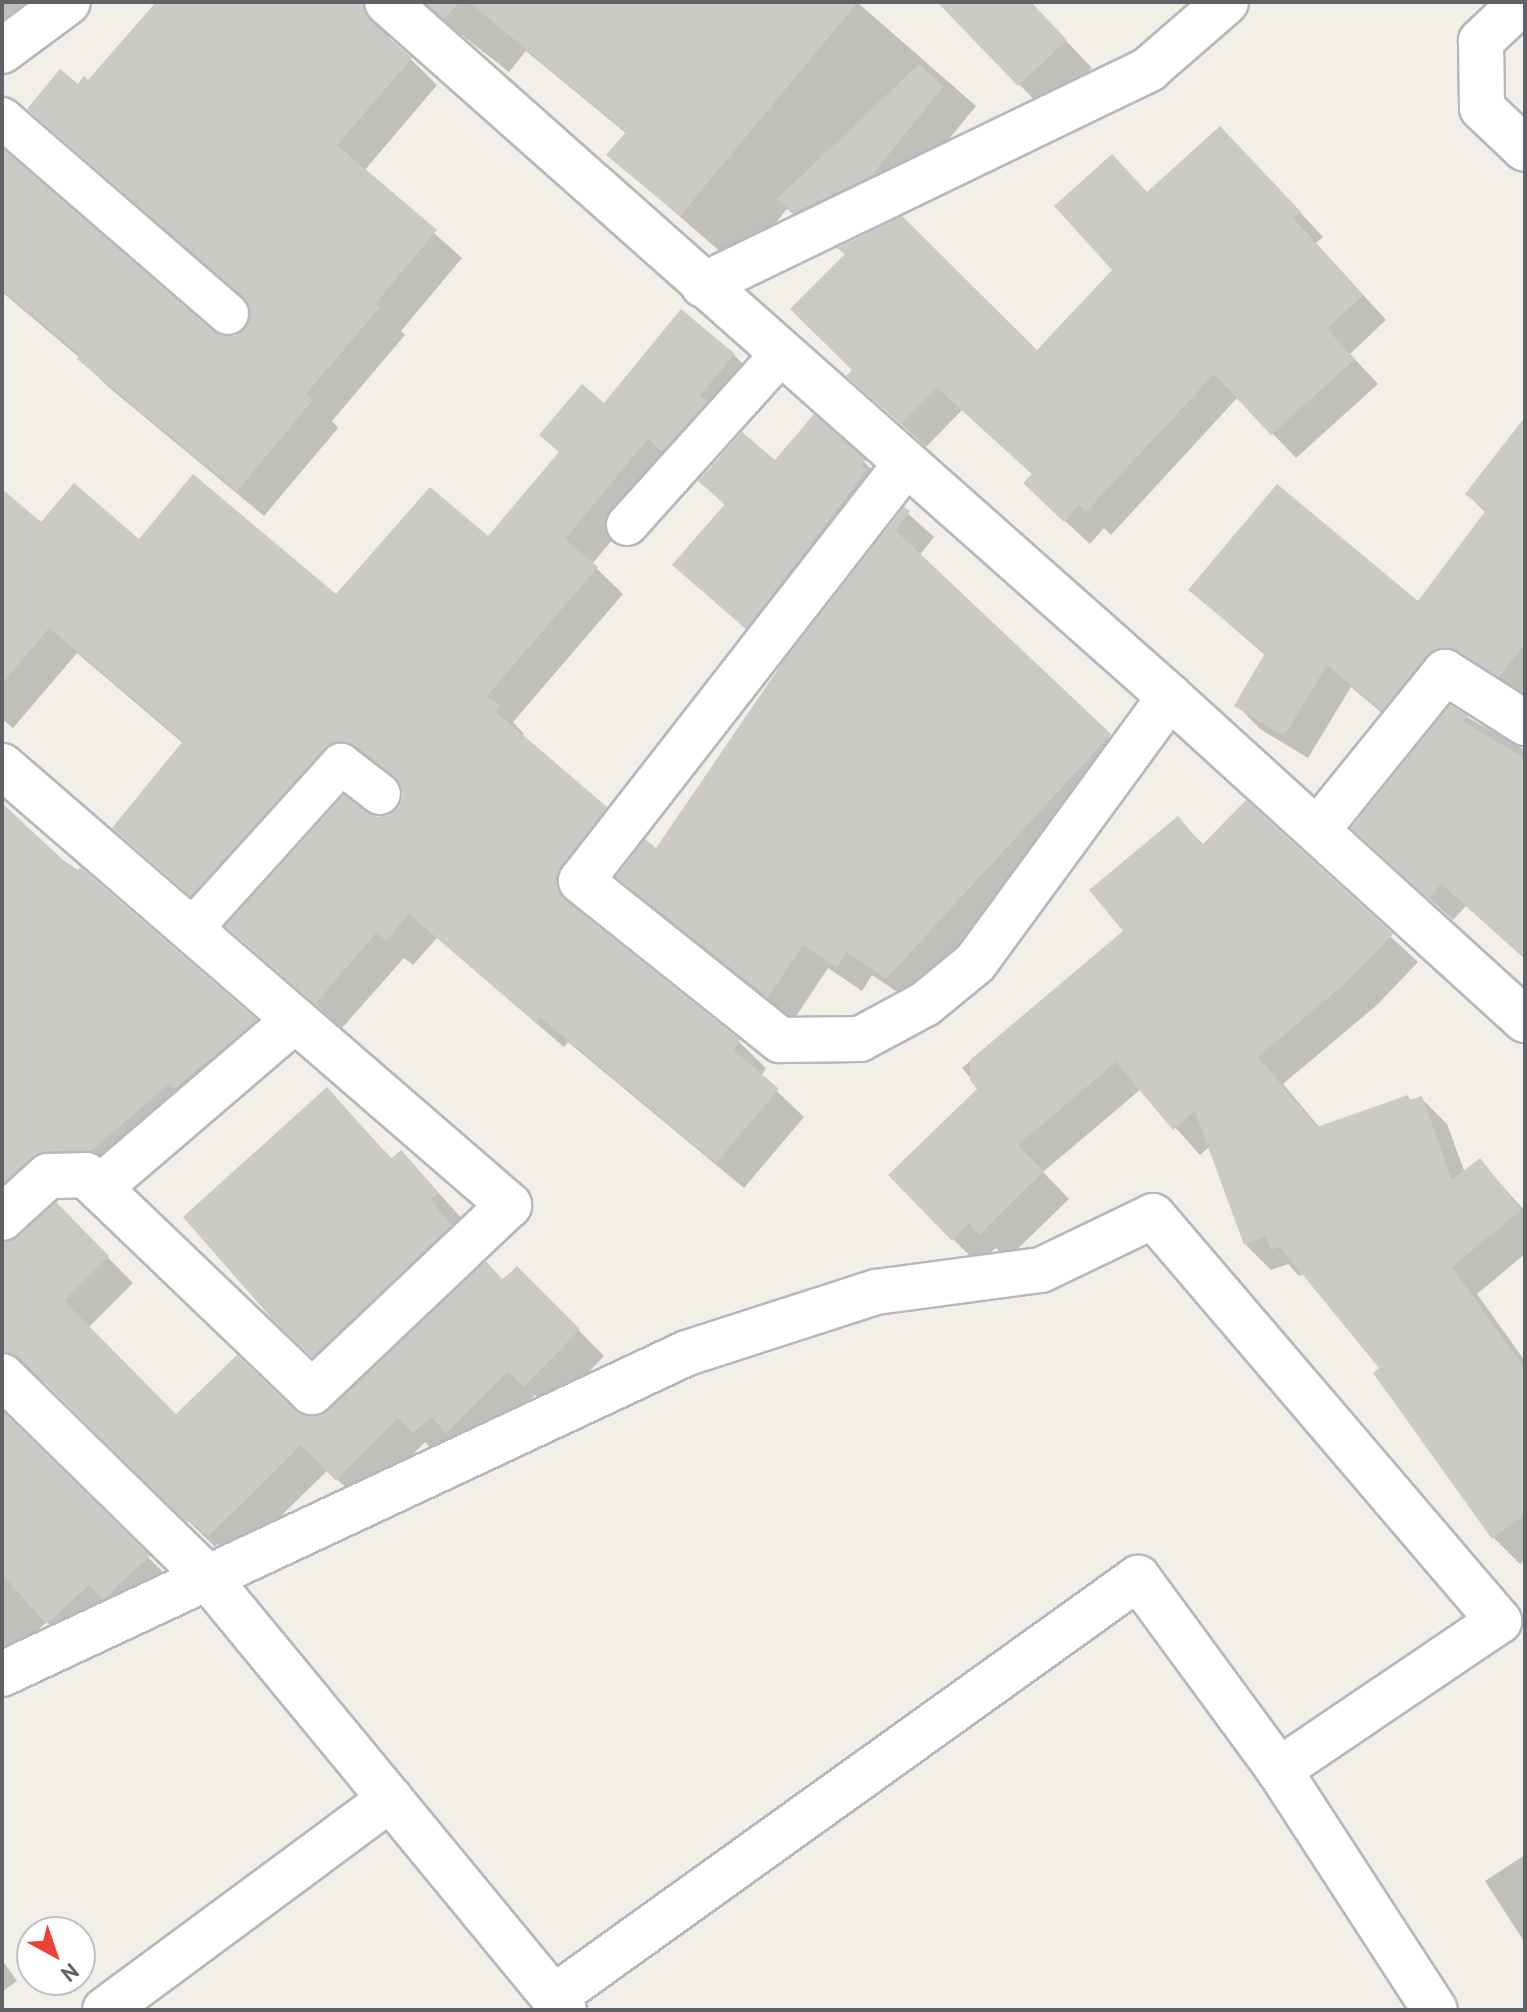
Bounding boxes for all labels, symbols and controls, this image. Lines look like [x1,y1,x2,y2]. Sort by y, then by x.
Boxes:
north arrow [16,1916,96,1996]
text: N [56,1957,85,1988]

